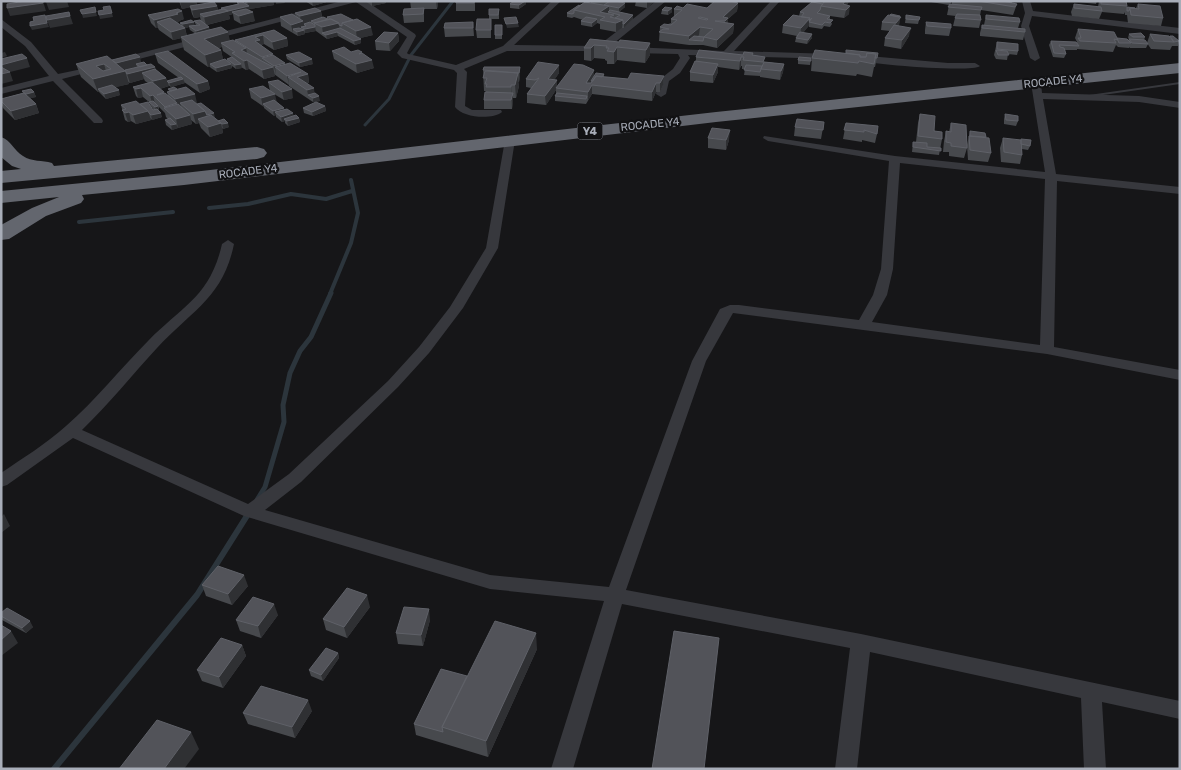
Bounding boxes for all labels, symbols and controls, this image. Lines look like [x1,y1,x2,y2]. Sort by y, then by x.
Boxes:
street label: ROCADE Y4 [1023,72,1083,91]
street label: ROCADE Y4 [620,115,680,134]
road number: Y4 [578,122,602,140]
street label: ROCADE Y4 [218,161,278,182]

